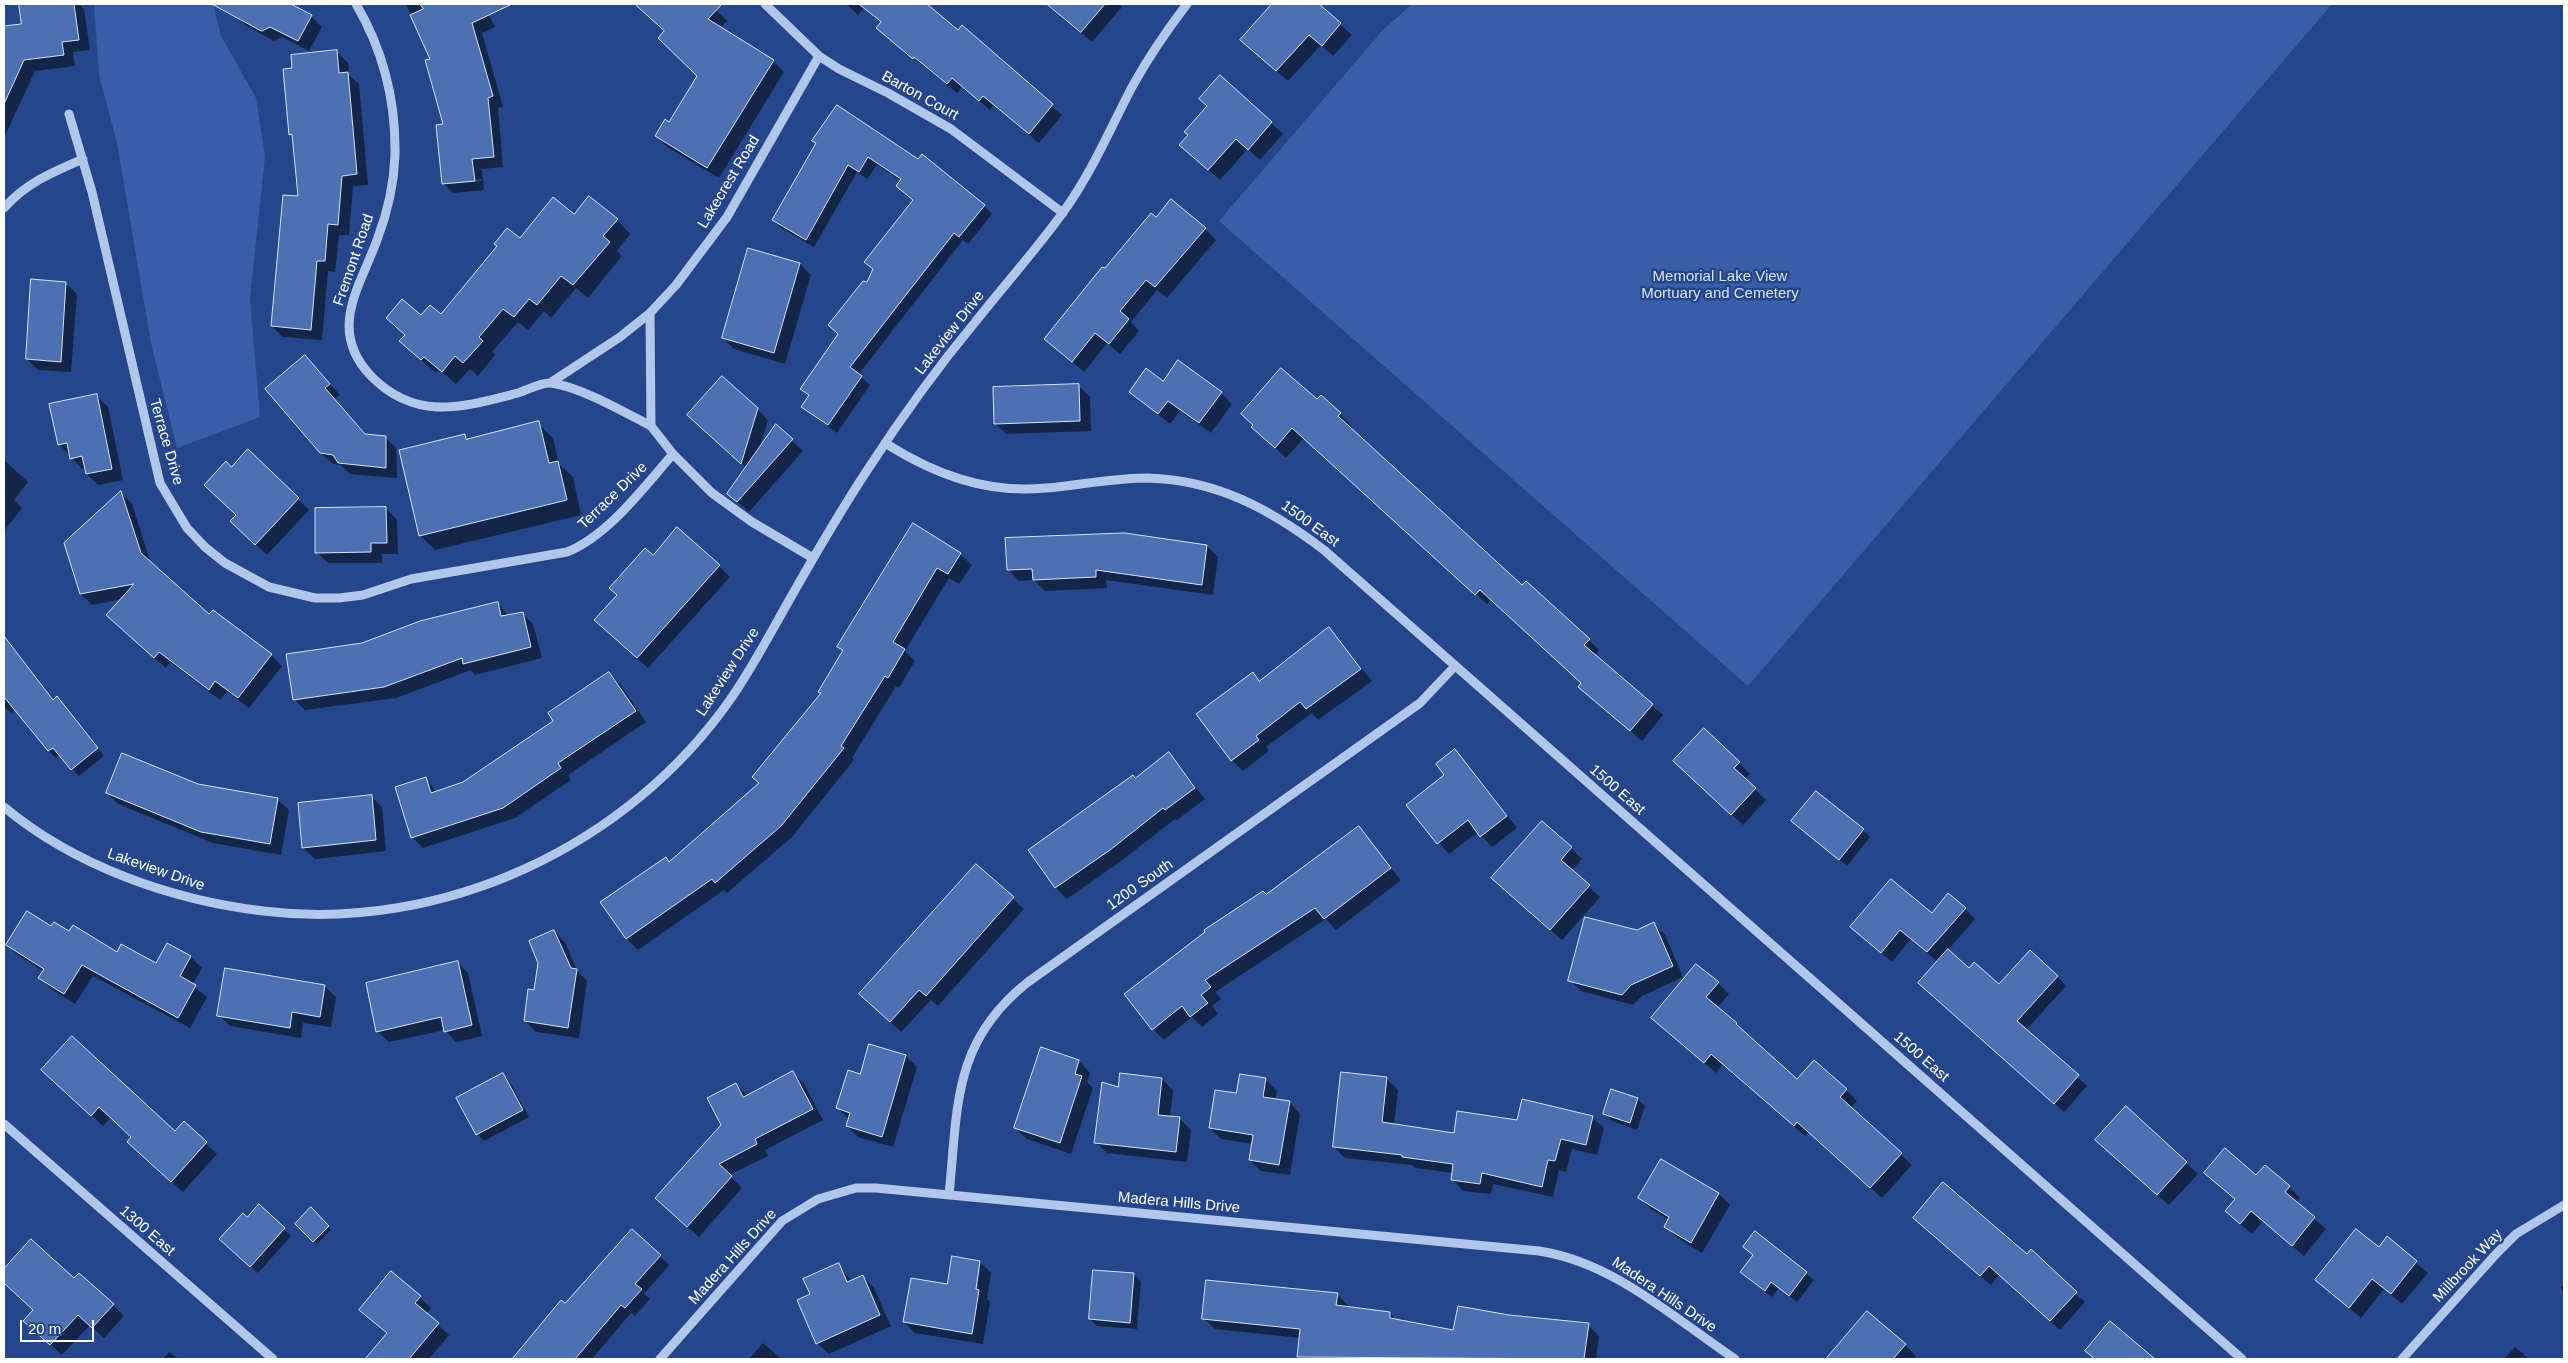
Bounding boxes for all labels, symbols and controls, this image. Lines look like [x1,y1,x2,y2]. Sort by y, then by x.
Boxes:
street label: Barton Court [878,68,962,124]
street label: Lakecrest Road [694,132,764,232]
street label: Fremont Road [330,212,378,308]
park label: Memorial Lake View Mortuary and Cemetery [1641,268,1799,303]
street label: Lakeview Drive [912,287,988,379]
street label: Terrace Drive [145,397,187,487]
street label: Terrace Drive [575,459,651,533]
street label: 1500 East [1277,497,1343,551]
street label: Lakeview Drive [693,624,763,720]
street label: 1500 East [1586,761,1648,819]
street label: Lakeview Drive [105,845,207,895]
street label: 1200 South [1103,856,1177,914]
street label: 1500 East [1890,1028,1952,1086]
street label: Madera Hills Drive [1117,1189,1241,1217]
street label: 1300 East [116,1202,178,1260]
street label: Madera Hills Drive [685,1205,781,1309]
street label: Millbrook Way [2429,1226,2507,1306]
street label: Madera Hills Drive [1608,1253,1720,1337]
scale bar [22,1310,96,1342]
text: 20 m [28,1320,61,1337]

